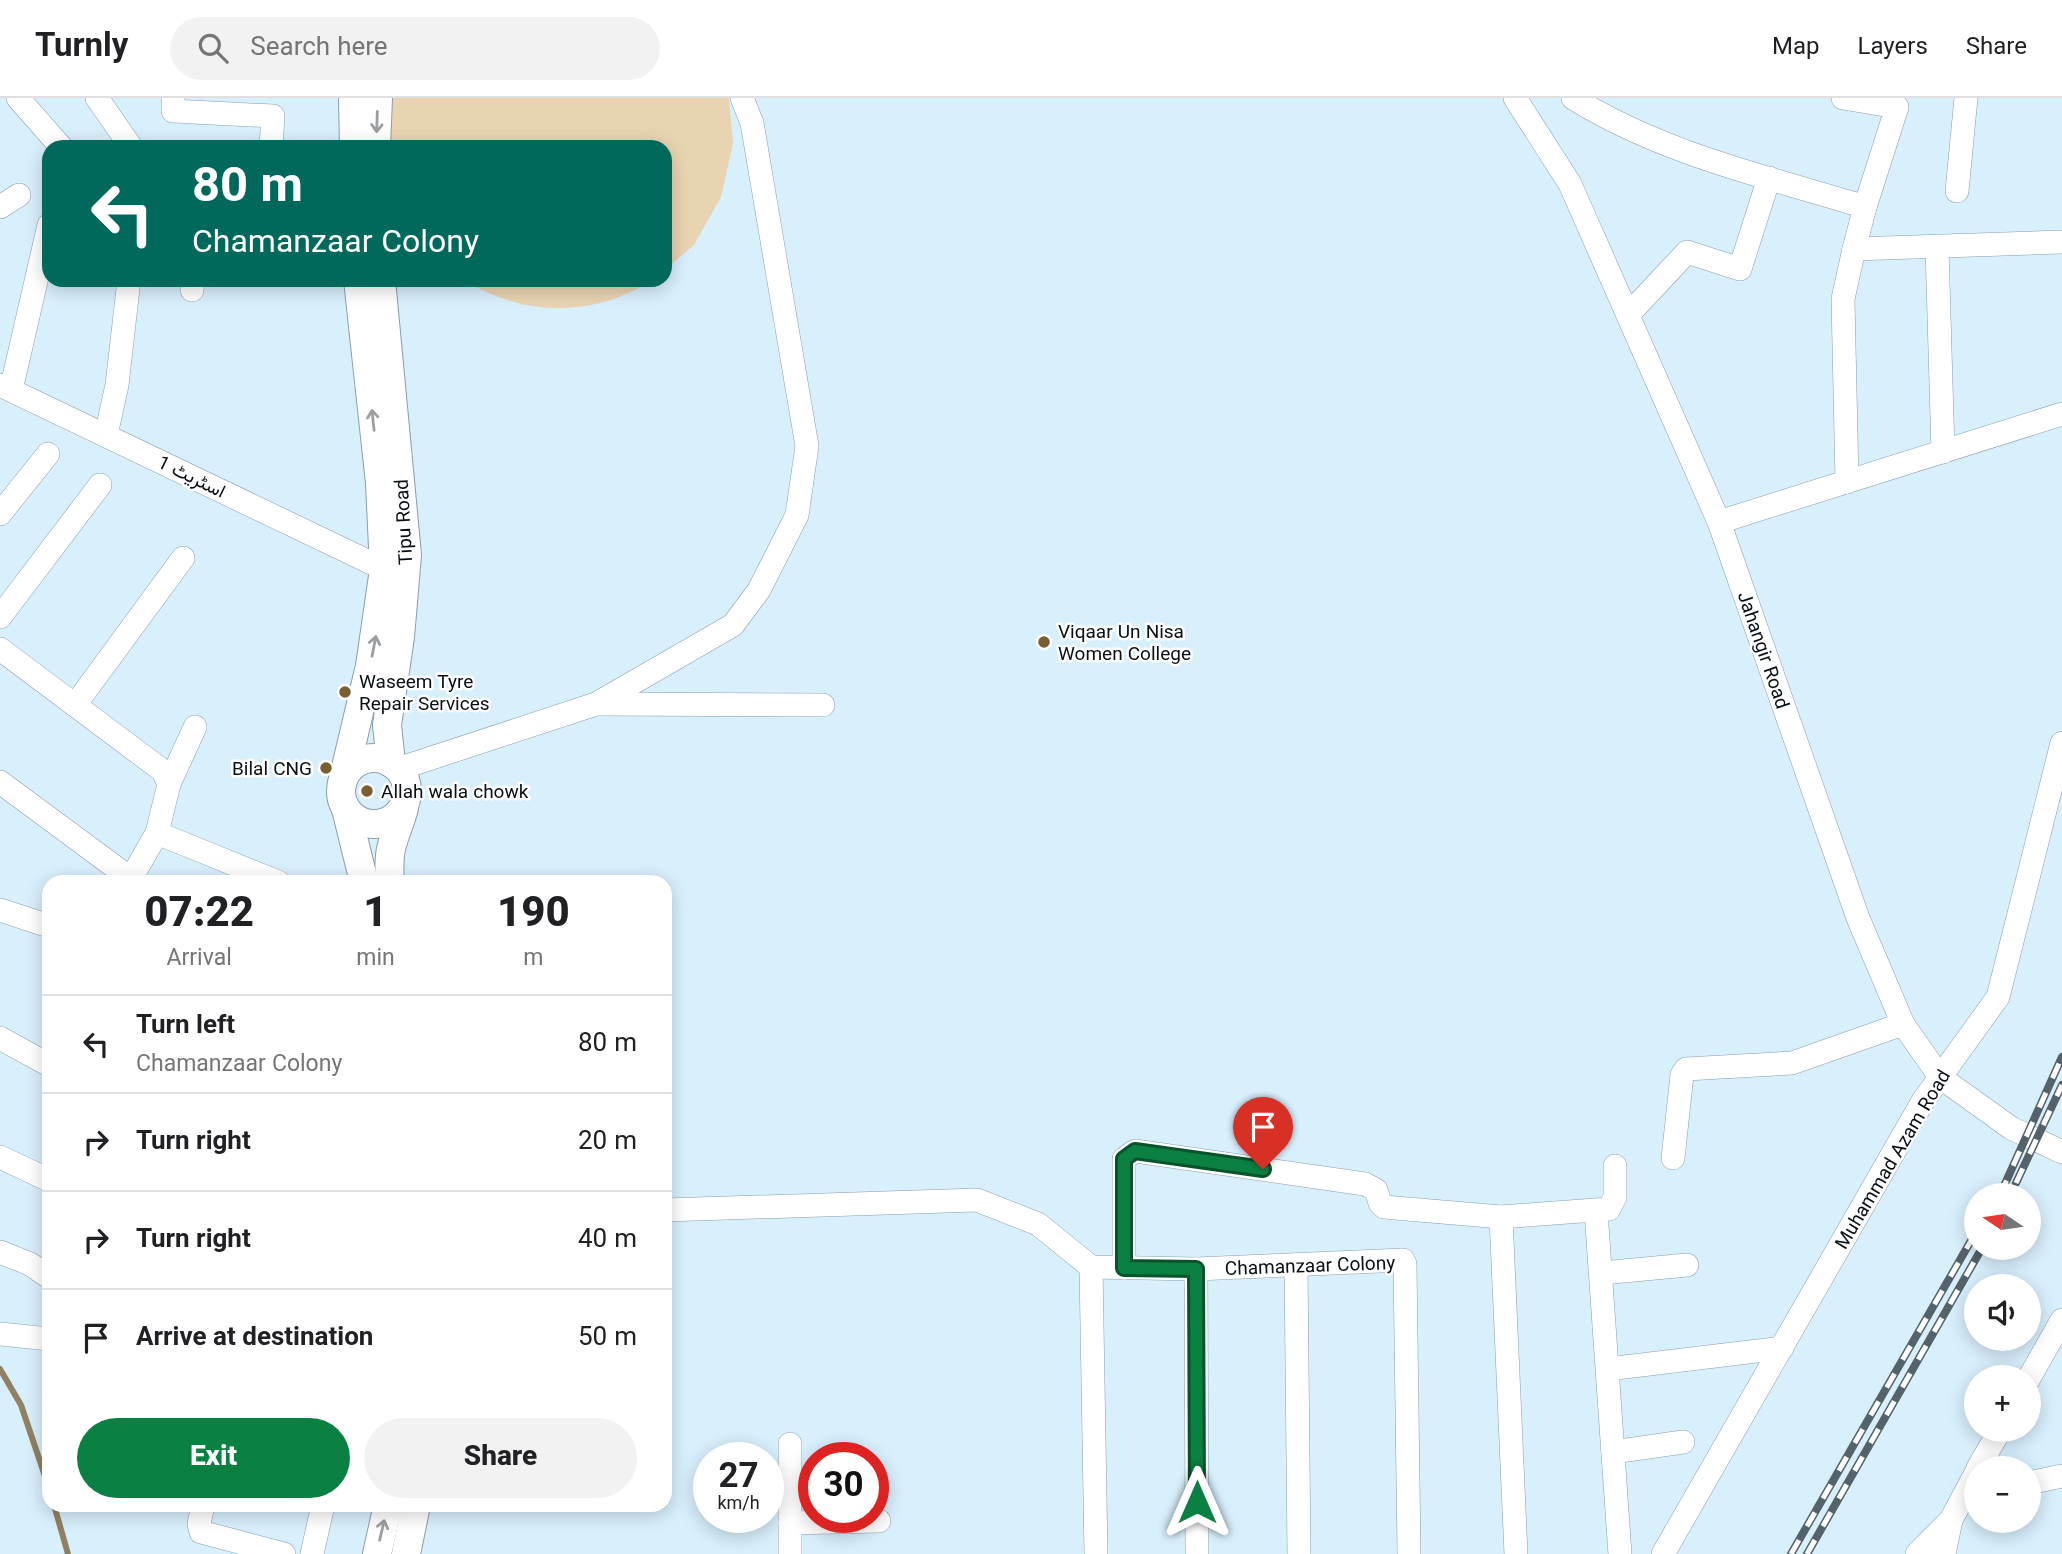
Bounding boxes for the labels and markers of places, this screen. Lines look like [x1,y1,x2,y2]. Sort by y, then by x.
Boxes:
place label: Viqaar Un Nisa Women College [1058,619,1191,670]
marker: Viqaar Un Nisa Women College [1036,634,1052,650]
place label: Waseem Tyre Repair Services [359,669,490,720]
marker: Waseem Tyre Repair Services [337,684,353,700]
place label: Bilal CNG [232,756,312,785]
marker: Bilal CNG [318,760,334,776]
place label: Allah wala chowk [381,779,529,808]
marker: Allah wala chowk [359,783,375,799]
pin [1233,1097,1293,1169]

